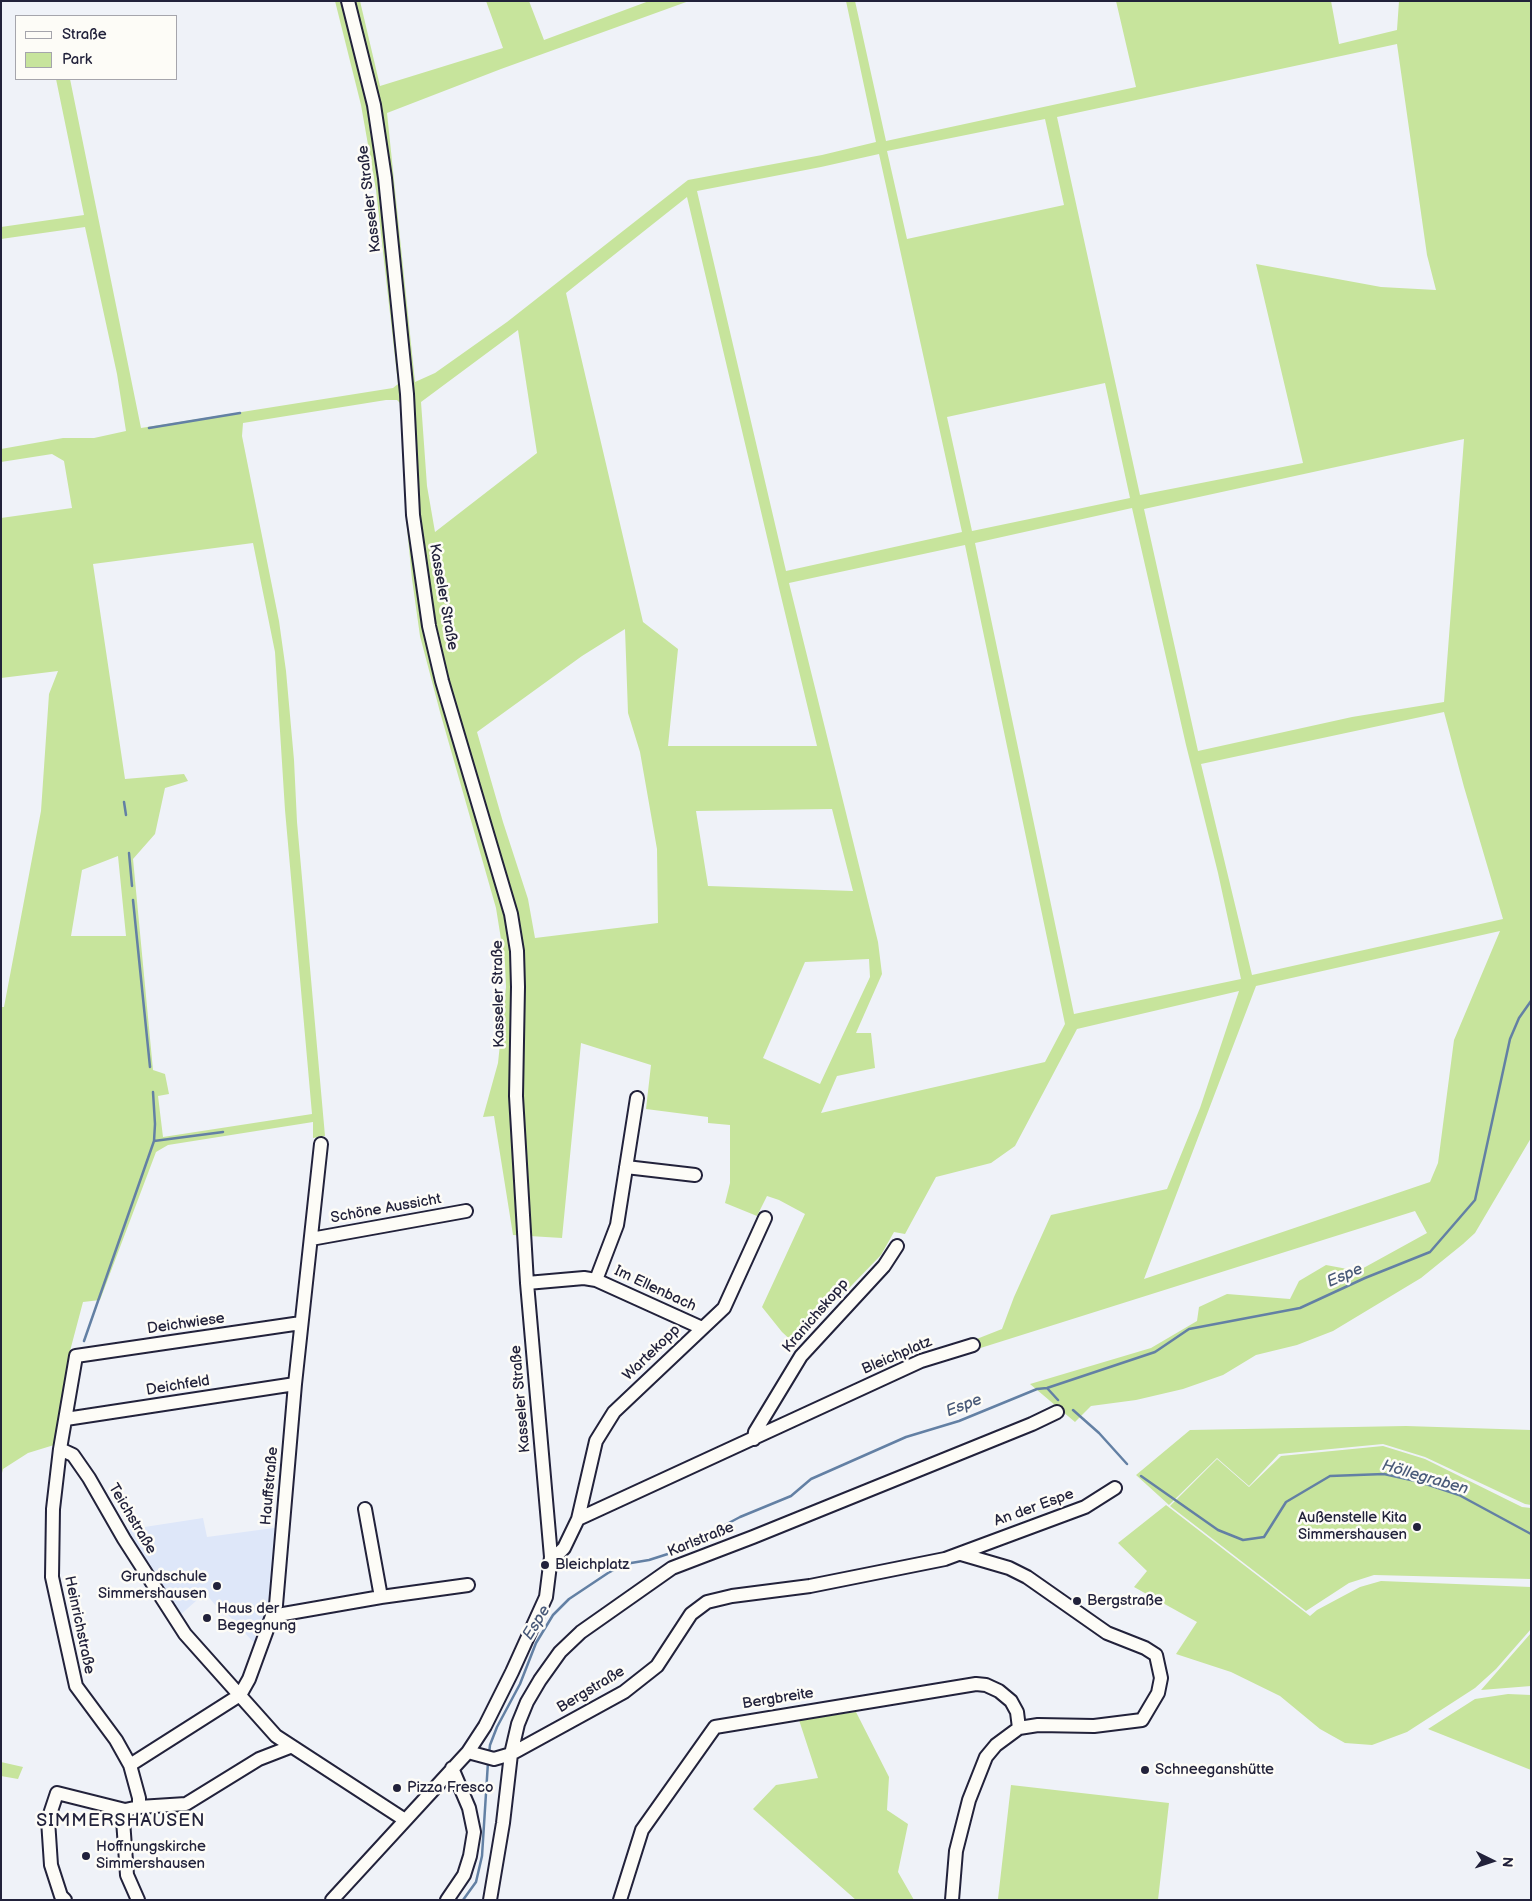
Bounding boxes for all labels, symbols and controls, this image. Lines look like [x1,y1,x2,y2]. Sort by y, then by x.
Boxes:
legend [15,15,178,80]
text: Straße [62,25,107,44]
text: Park [62,50,92,69]
street label: Kasseler Straße [354,144,386,254]
street label: Kasseler Straße [425,542,461,652]
street label: Kasseler Straße [489,940,509,1048]
street label: Schöne Aussicht [329,1190,443,1228]
water label: Espe [1324,1260,1366,1292]
street label: Im Ellenbach [611,1262,699,1316]
street label: Kranichskopp [779,1275,853,1357]
street label: Deichwiese [146,1310,226,1338]
street label: Wartekopp [620,1321,684,1385]
street label: Bleichplatz [859,1333,935,1379]
street label: Kasseler Straße [507,1344,535,1454]
street label: Deichfeld [145,1372,211,1400]
water label: Espe [943,1390,985,1422]
street label: Hauffstraße [258,1446,282,1526]
water label: Höllegraben [1380,1457,1470,1499]
street label: Teichstraße [104,1480,160,1558]
street label: An der Espe [992,1485,1076,1531]
place label: Außenstelle Kita Simmershausen [1298,1509,1407,1544]
street label: Karlstraße [665,1519,737,1561]
marker: Außenstelle Kita Simmershausen [1411,1521,1423,1533]
place label: Bleichplatz [555,1556,629,1574]
marker: Bleichplatz [539,1559,551,1571]
place label: Grundschule Simmershausen [98,1568,207,1603]
street label: Heinrichstraße [60,1574,98,1676]
marker: Grundschule Simmershausen [211,1580,223,1592]
place label: Bergstraße [1087,1592,1163,1610]
marker: Bergstraße [1071,1595,1083,1607]
place label: Haus der Begegnung [217,1600,296,1635]
water label: Espe [519,1602,555,1644]
marker: Haus der Begegnung [201,1612,213,1624]
street label: Bergstraße [554,1663,628,1717]
street label: Bergbreite [741,1684,815,1714]
place label: Schneeganshütte [1155,1761,1274,1779]
marker: Schneeganshütte [1139,1764,1151,1776]
place label: Pizza Fresco [407,1779,494,1797]
marker: Pizza Fresco [391,1782,403,1794]
district label: SIMMERSHAUSEN [35,1810,207,1832]
north arrow [1467,1836,1517,1886]
place label: Hoffnungskirche Simmershausen [96,1838,206,1873]
marker: Hoffnungskirche Simmershausen [80,1850,92,1862]
text: N [1499,1856,1516,1868]

